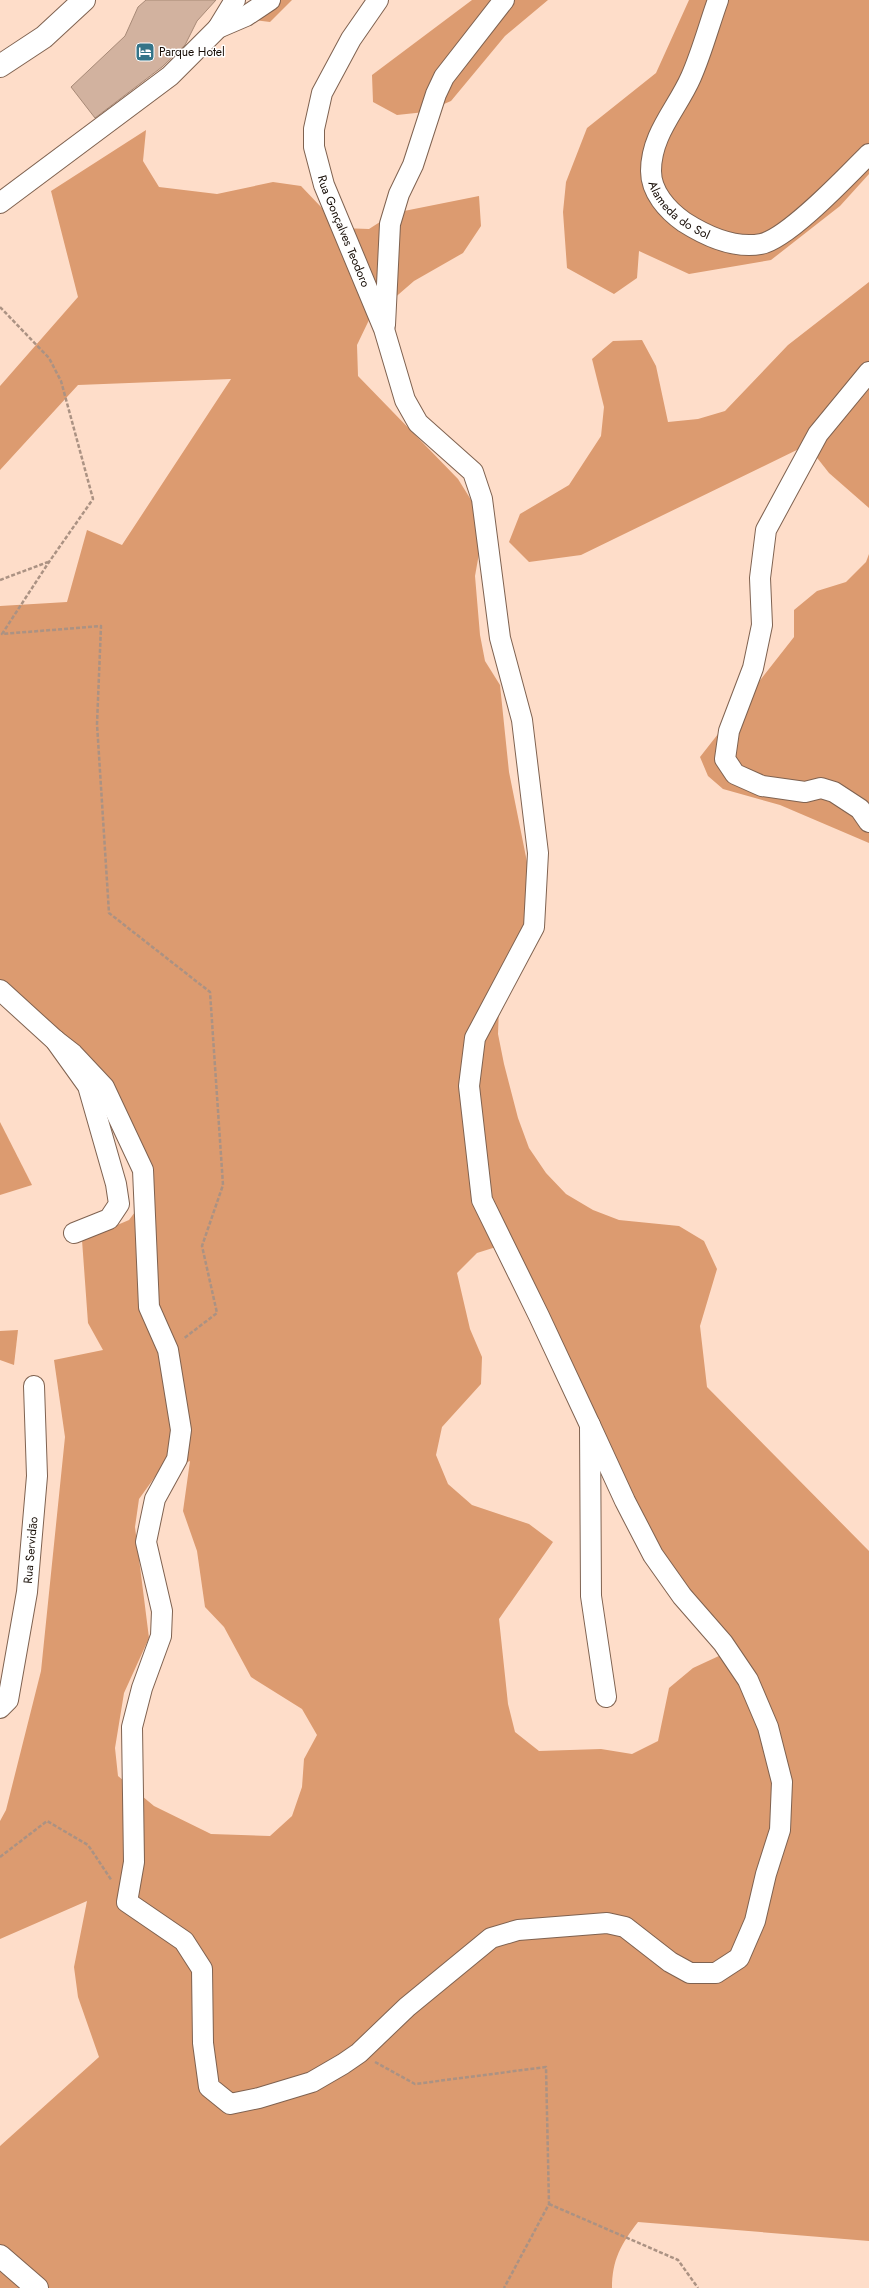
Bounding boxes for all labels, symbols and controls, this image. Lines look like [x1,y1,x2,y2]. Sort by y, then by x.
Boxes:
hotel icon: Parque Hotel [134,41,156,63]
place label: Parque Hotel [159,43,225,61]
street label: Rua Gonçalves Teodoro [313,173,375,290]
street label: Alameda do Sol [644,178,713,244]
street label: Rua Servidão [19,1515,43,1584]

